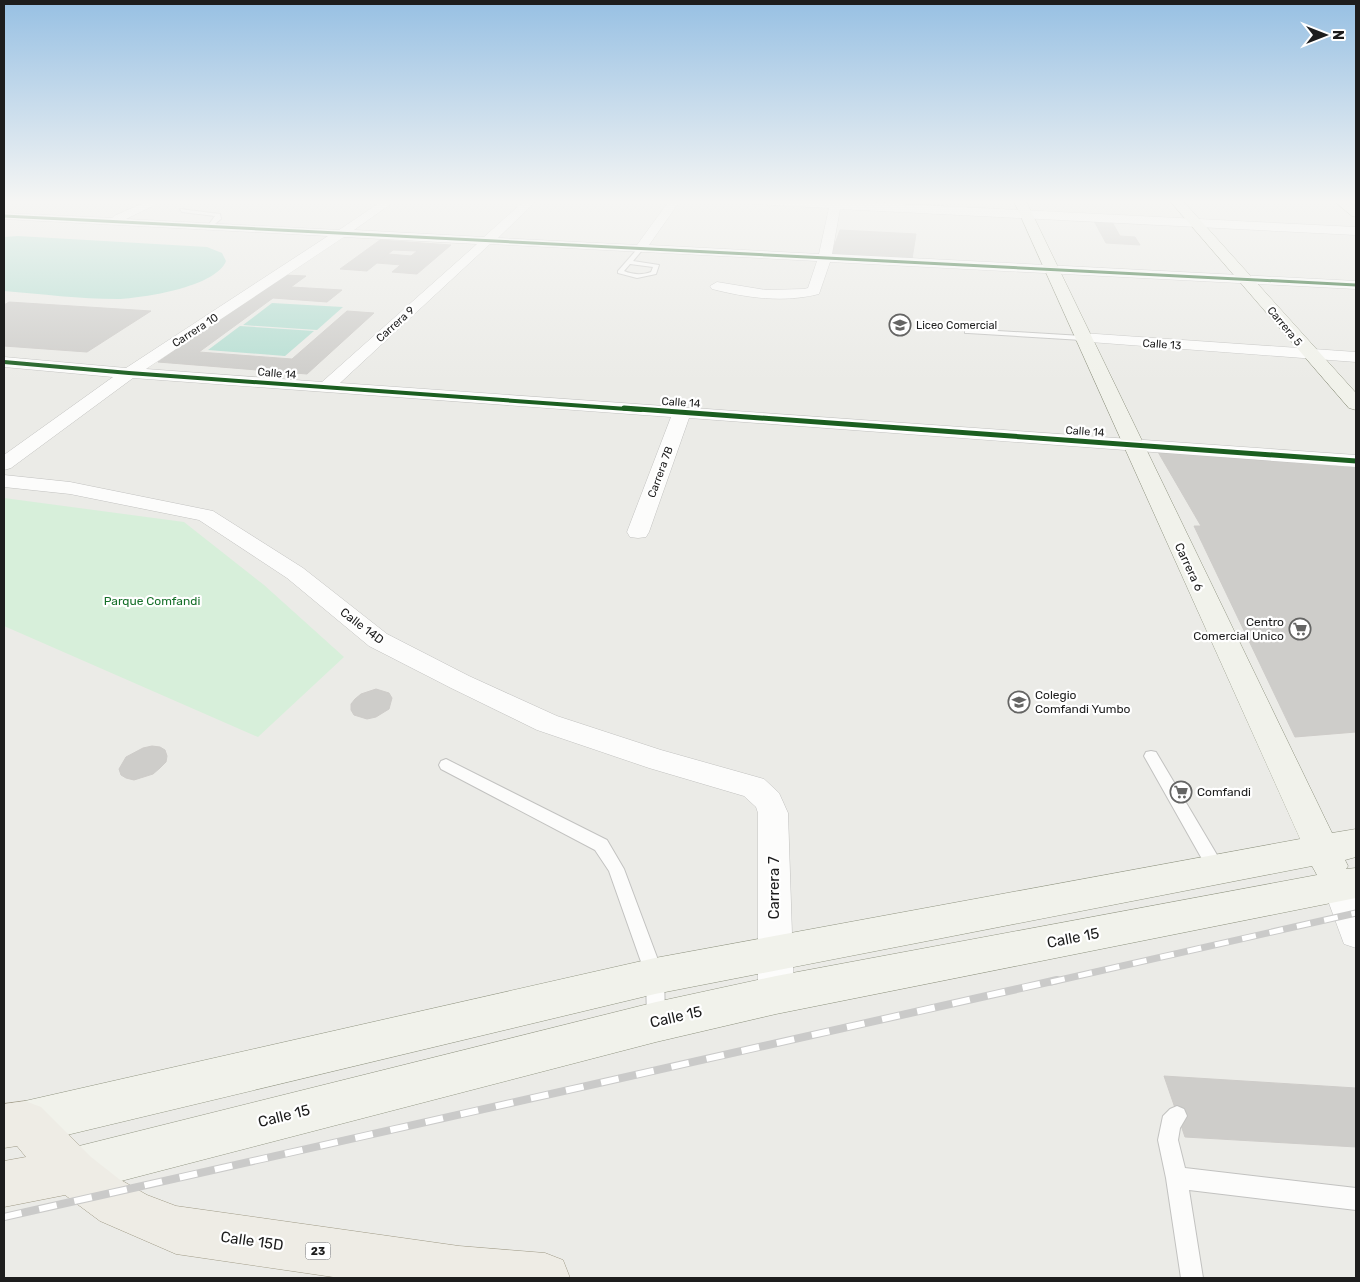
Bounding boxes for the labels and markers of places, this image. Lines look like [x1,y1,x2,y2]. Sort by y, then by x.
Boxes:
school or university icon: Liceo Comercial [888,313,912,337]
place label: Liceo Comercial [916,319,997,332]
place label: Centro Comercial Unico [1193,615,1284,643]
supermarket icon: Centro Comercial Unico [1288,617,1312,641]
place label: Colegio Comfandi Yumbo [1035,688,1131,716]
school or university icon: Colegio Comfandi Yumbo [1007,690,1031,714]
supermarket icon: Comfandi [1169,780,1193,804]
place label: Comfandi [1197,785,1251,799]

